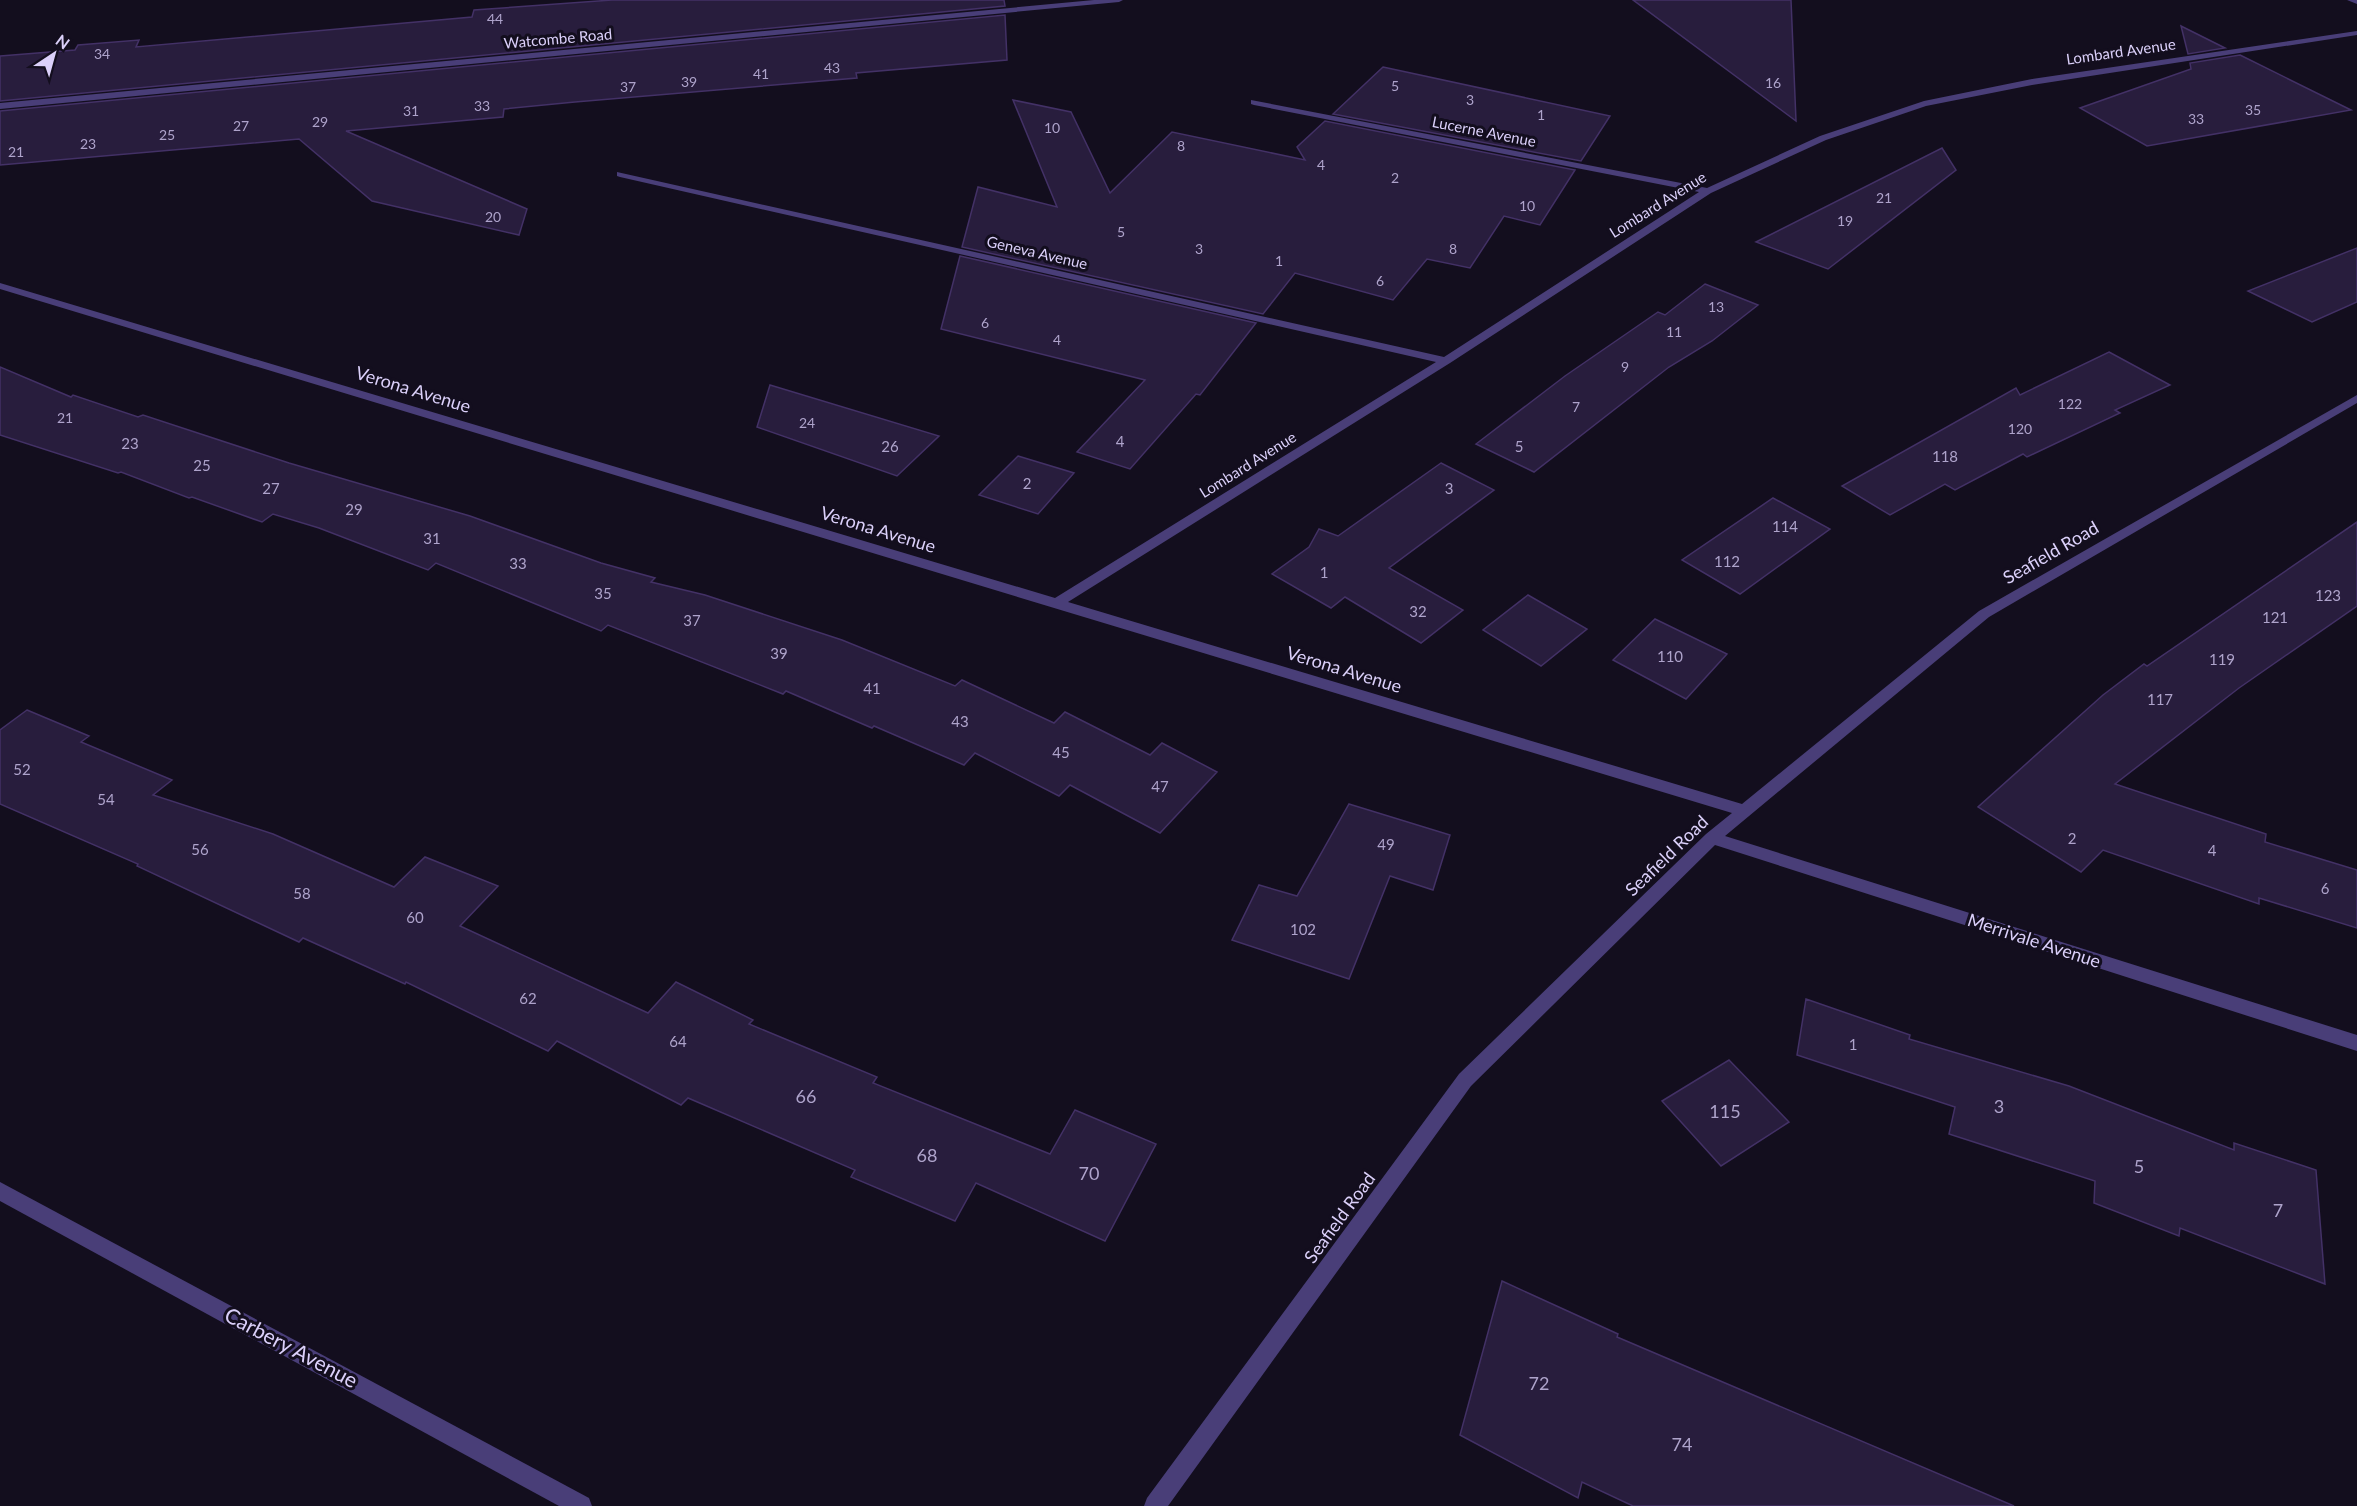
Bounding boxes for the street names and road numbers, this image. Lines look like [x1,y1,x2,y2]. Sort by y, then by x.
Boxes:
street label: Watcombe Road [503,24,613,52]
street label: Lombard Avenue [2065,34,2177,68]
street label: Lucerne Avenue [1431,112,1538,150]
street label: Lombard Avenue [1606,167,1709,241]
street label: Geneva Avenue [985,232,1089,272]
street label: Verona Avenue [353,361,474,417]
street label: Lombard Avenue [1196,427,1299,501]
street label: Verona Avenue [818,501,939,557]
street label: Seafield Road [1999,516,2102,588]
street label: Verona Avenue [1284,641,1405,697]
street label: Seafield Road [1620,810,1712,900]
street label: Merrivale Avenue [1965,908,2104,972]
street label: Seafield Road [1299,1168,1379,1267]
street label: Carbery Avenue [221,1301,363,1392]

